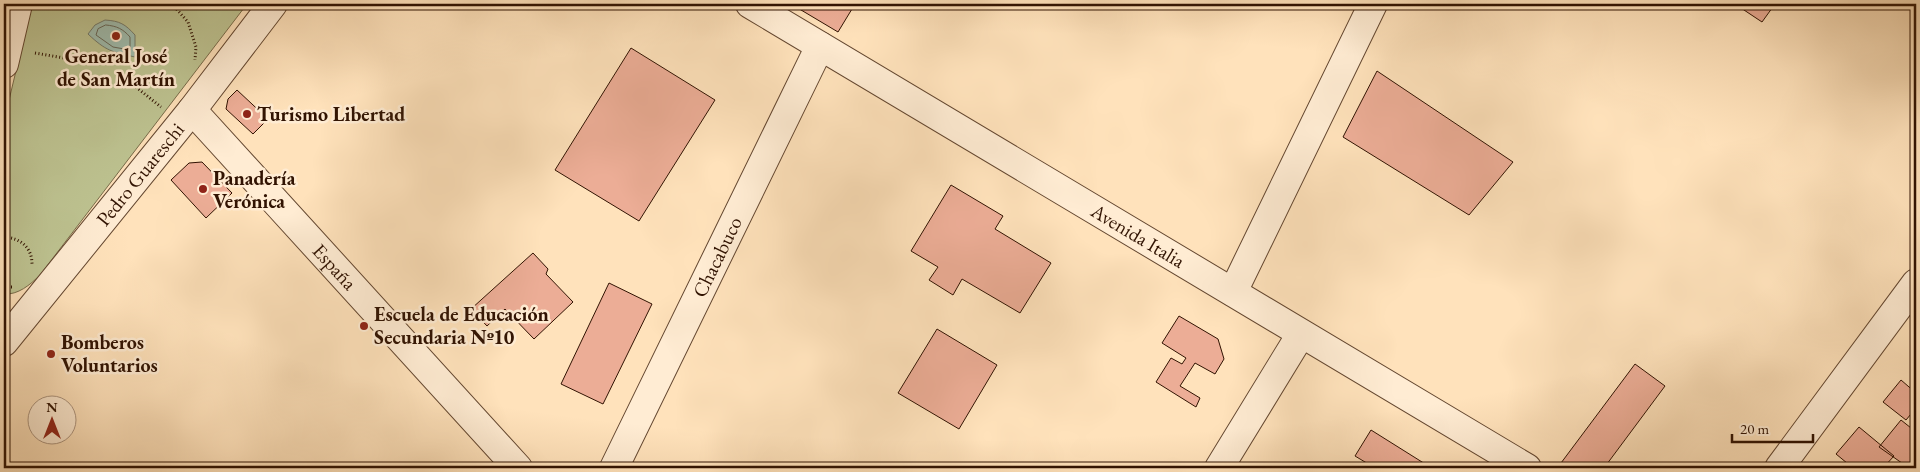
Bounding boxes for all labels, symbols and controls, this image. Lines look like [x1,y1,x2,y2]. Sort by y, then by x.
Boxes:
marker: General José de San Martín [110,30,122,42]
place label: General José de San Martín [57,43,175,92]
place label: Turismo Libertad [257,101,405,127]
marker: Turismo Libertad [241,108,253,120]
street label: Pedro Guareschi [90,117,190,231]
place label: Panadería Verónica [213,165,296,214]
marker: Panadería Verónica [197,183,209,195]
street label: Avenida Italia [1086,197,1190,274]
street label: Chacabuco [686,212,748,302]
street label: España [307,238,363,296]
place label: Escuela de Educación Secundaria Nº10 [374,301,549,350]
marker: Escuela de Educación Secundaria Nº10 [358,320,370,332]
place label: Bomberos Voluntarios [61,329,158,378]
marker: Bomberos Voluntarios [45,348,57,360]
north arrow [28,394,78,444]
text: N [46,398,58,416]
scale bar [1732,412,1814,444]
text: 20 m [1740,419,1769,438]

